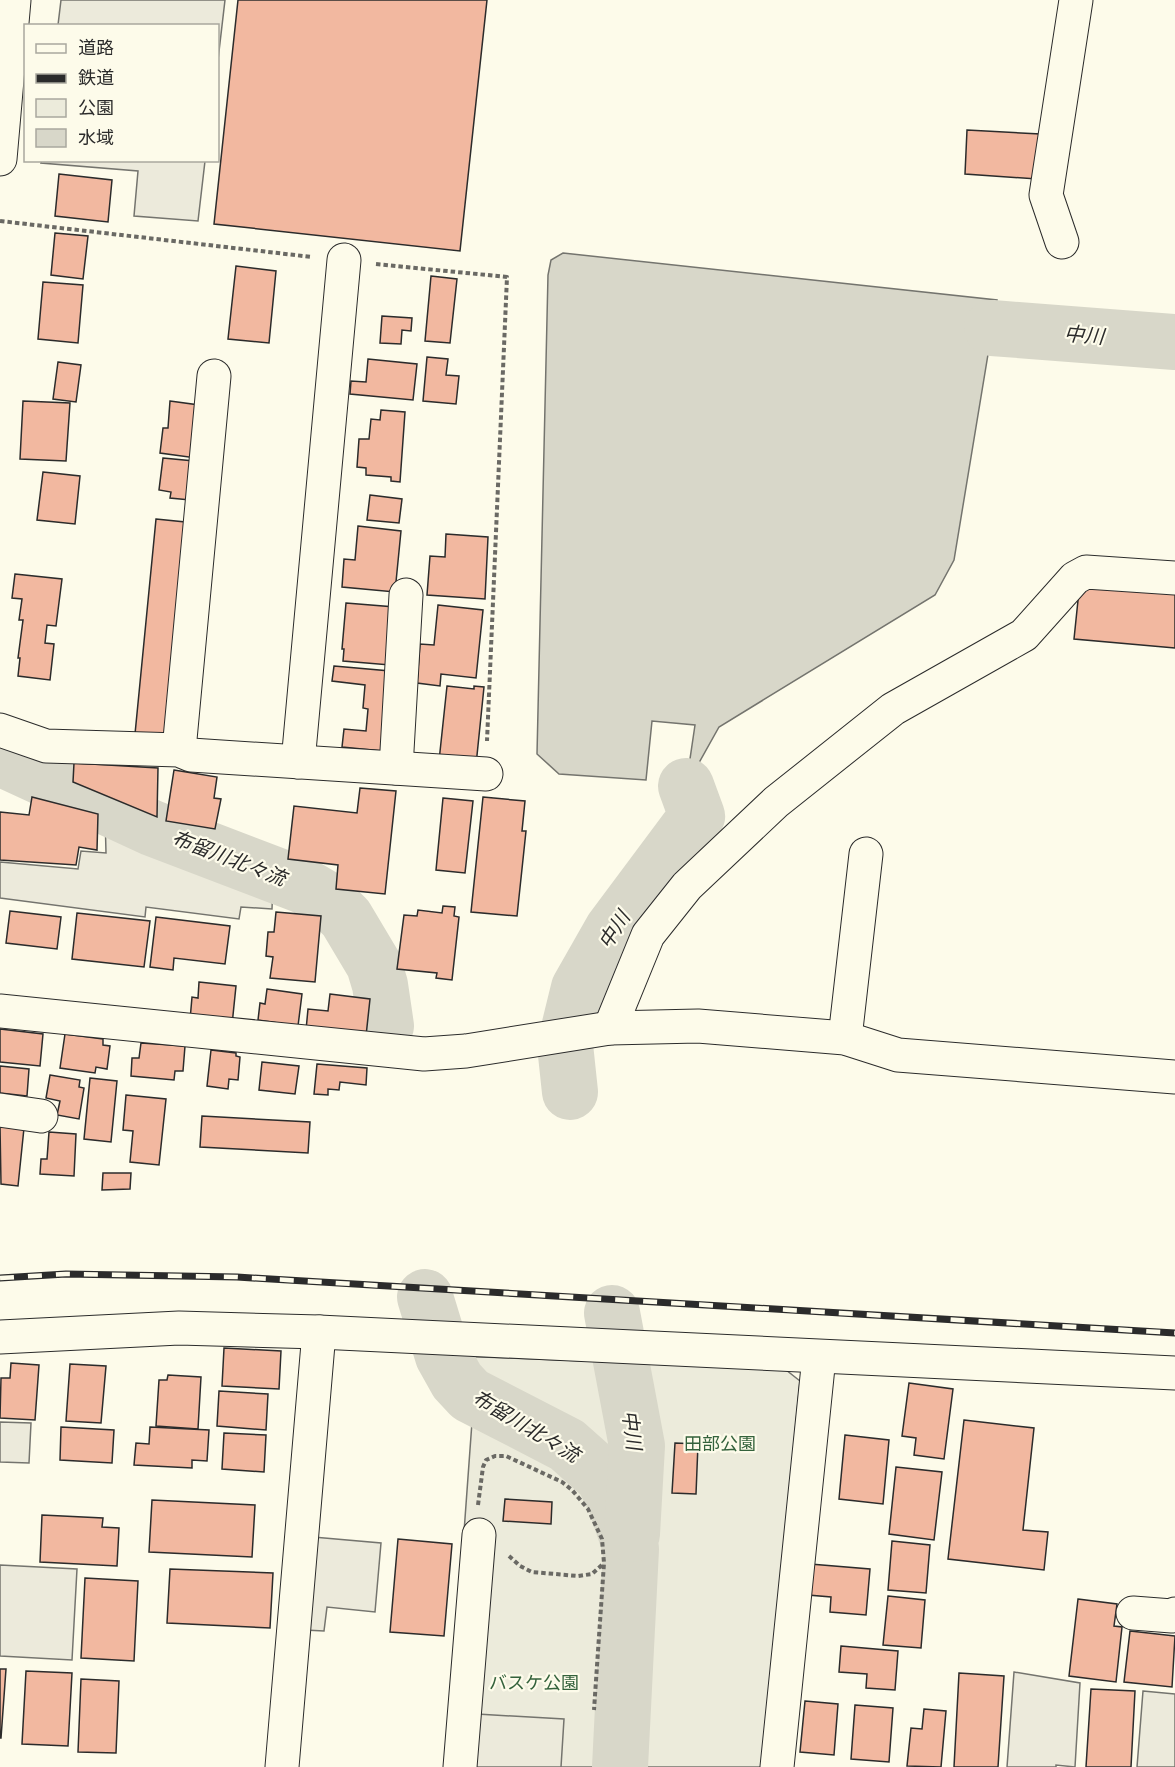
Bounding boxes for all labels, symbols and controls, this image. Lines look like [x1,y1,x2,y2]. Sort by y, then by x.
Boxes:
legend [24,24,219,162]
text: 道路 [78,36,114,59]
text: 鉄道 [78,66,114,89]
text: 公園 [78,96,114,119]
text: 水域 [78,126,114,149]
water label: 中川 [1063,320,1107,350]
water label: 布留川北々流 [168,824,292,893]
water label: 中川 [592,904,637,954]
water label: 布留川北々流 [468,1384,587,1470]
water label: 中川 [617,1409,648,1453]
park label: 田部公園 [684,1432,756,1455]
park label: バスケ公園 [489,1671,579,1694]

